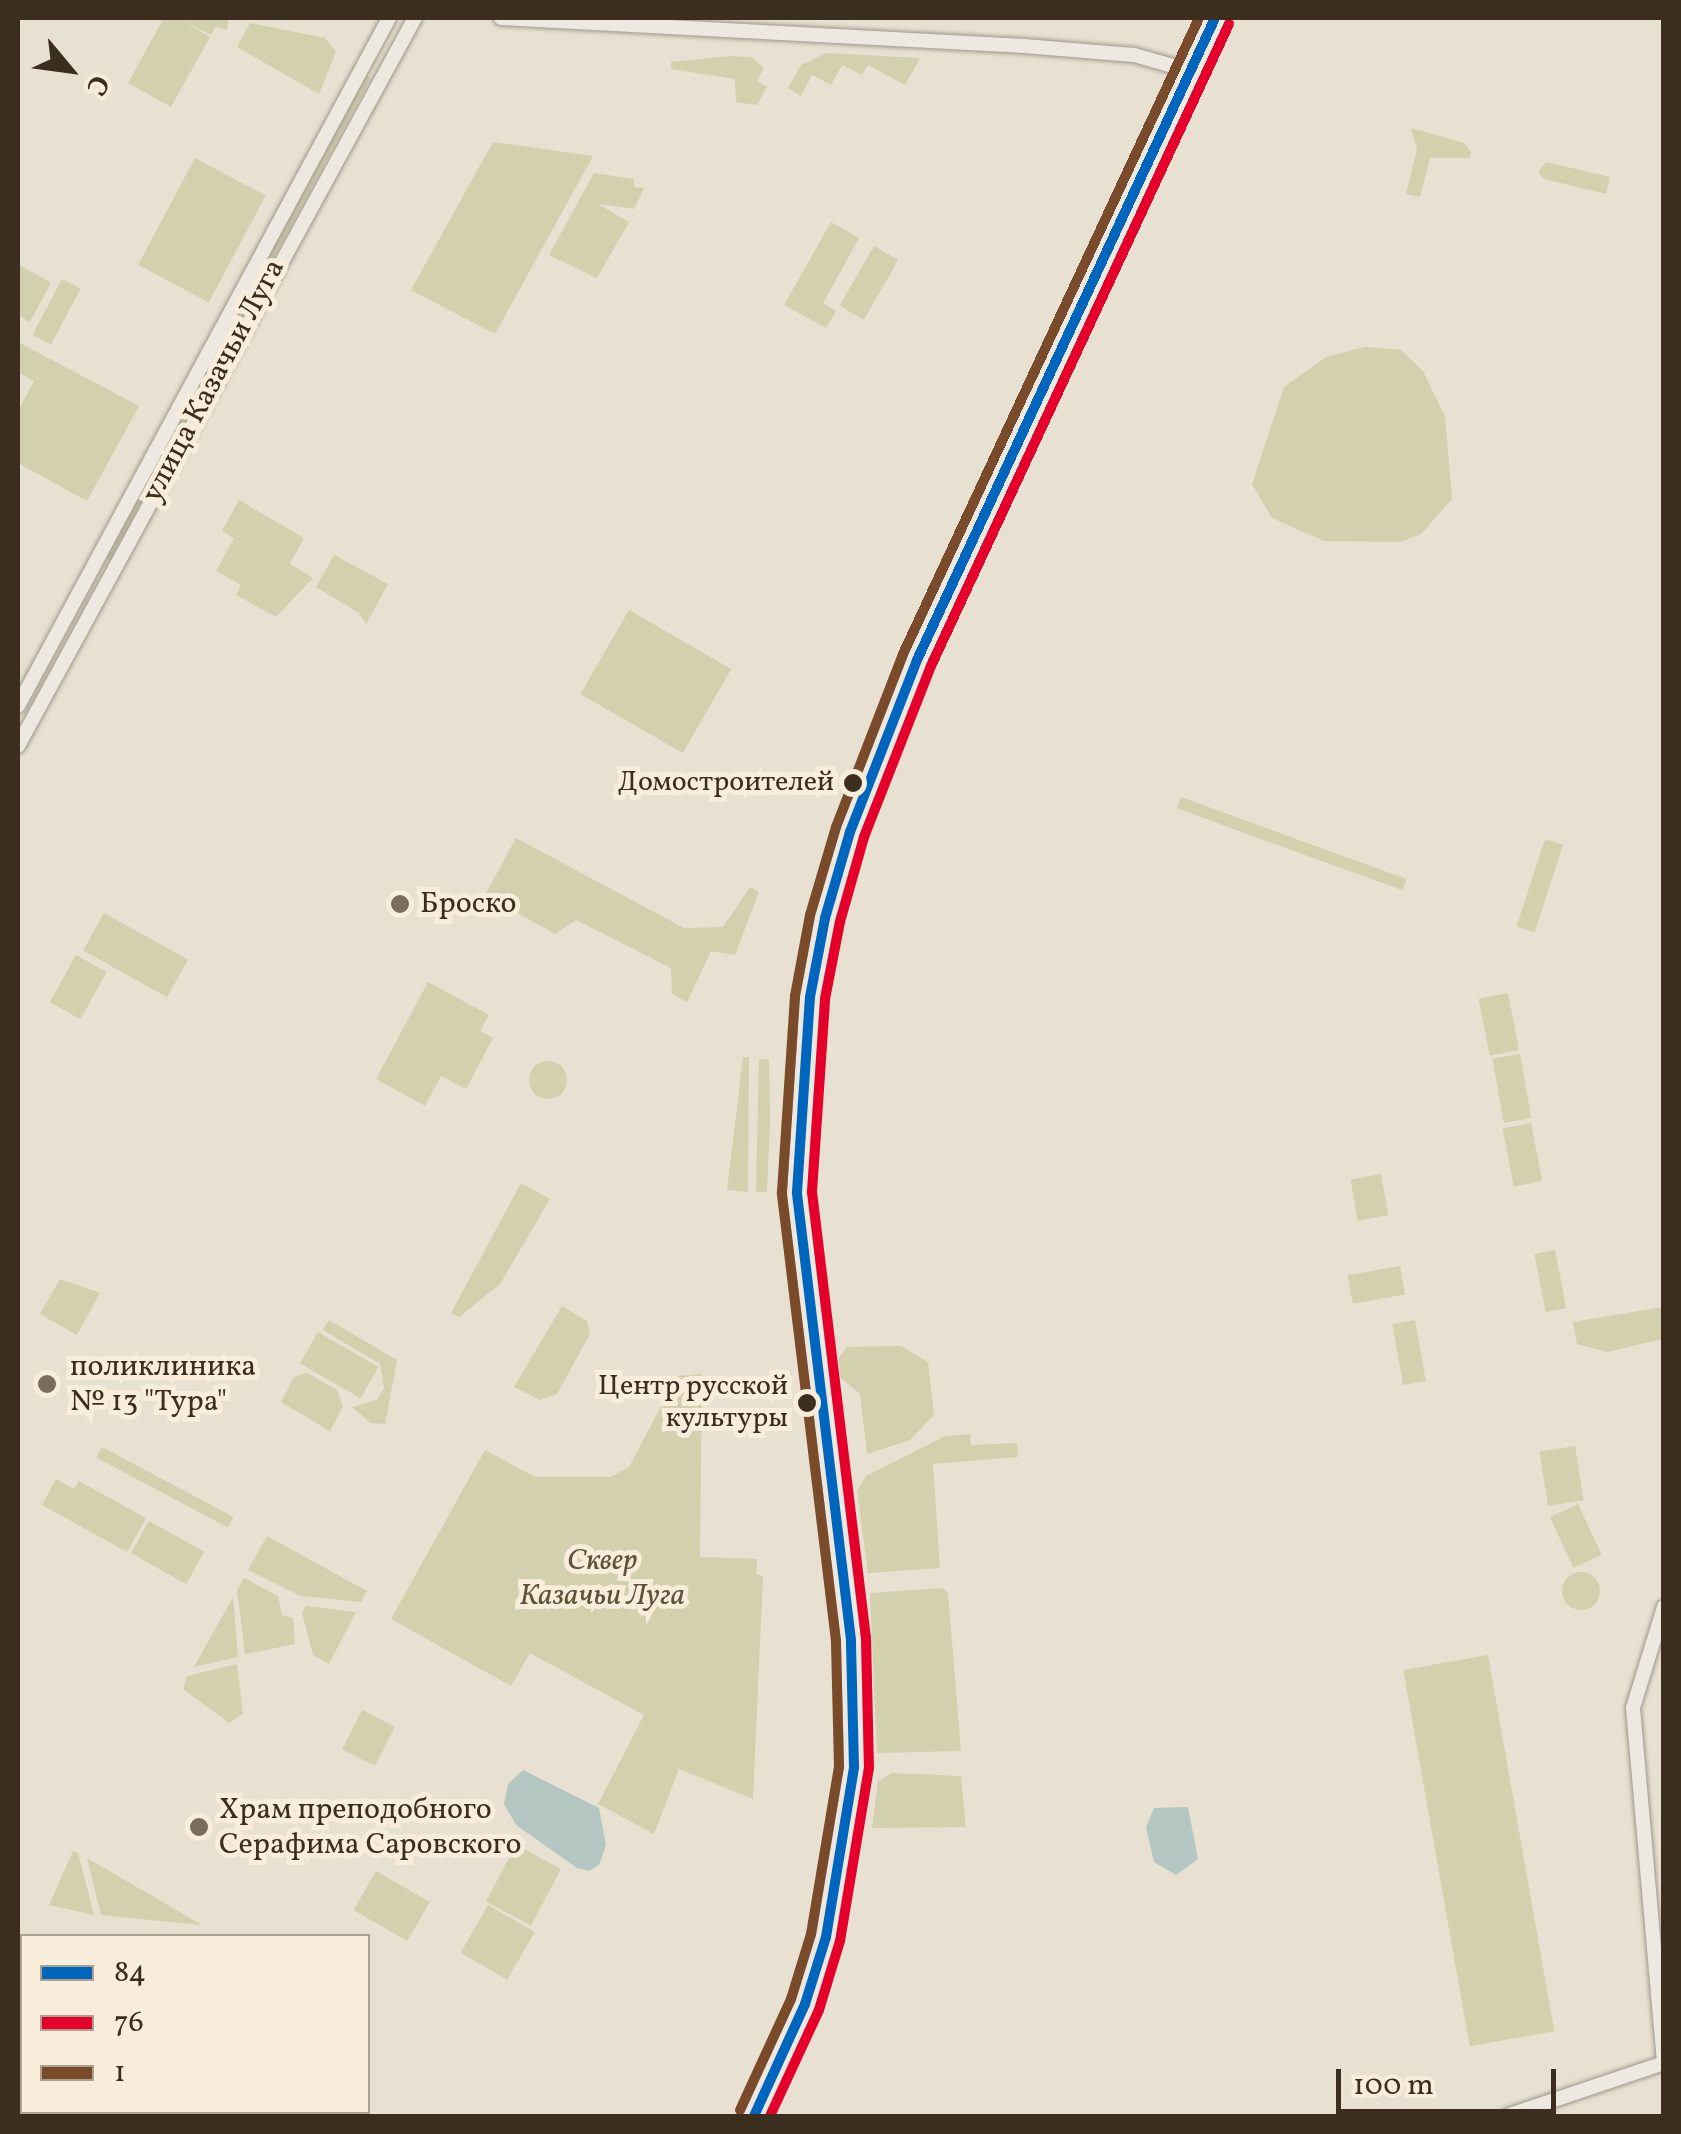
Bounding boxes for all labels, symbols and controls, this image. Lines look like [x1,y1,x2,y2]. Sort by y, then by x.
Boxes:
north arrow [20,20,120,120]
text: С [75,67,118,102]
street label: улица Казачьи Луга [135,253,293,509]
place label: Домостроителей [618,766,834,800]
marker: Домостроителей [843,773,863,793]
place label: Броско [420,886,517,922]
marker: Броско [389,893,411,915]
place label: поликлиника № 13 "Тура" [70,1349,256,1420]
place label: Центр русской культуры [598,1370,788,1436]
marker: поликлиника № 13 "Тура" [34,1371,60,1397]
marker: Центр русской культуры [797,1393,817,1413]
park label: Сквер Казачьи Луга [519,1543,685,1614]
place label: Храм преподобного Серафима Саровского [219,1792,521,1862]
marker: Храм преподобного Серафима Саровского [188,1816,210,1838]
legend [20,1934,370,2114]
text: 84 [114,1952,146,1994]
text: 76 [114,2002,144,2044]
scale bar [1341,2049,1561,2111]
text: 1 [114,2052,126,2094]
text: 100 m [1353,2065,1434,2107]

